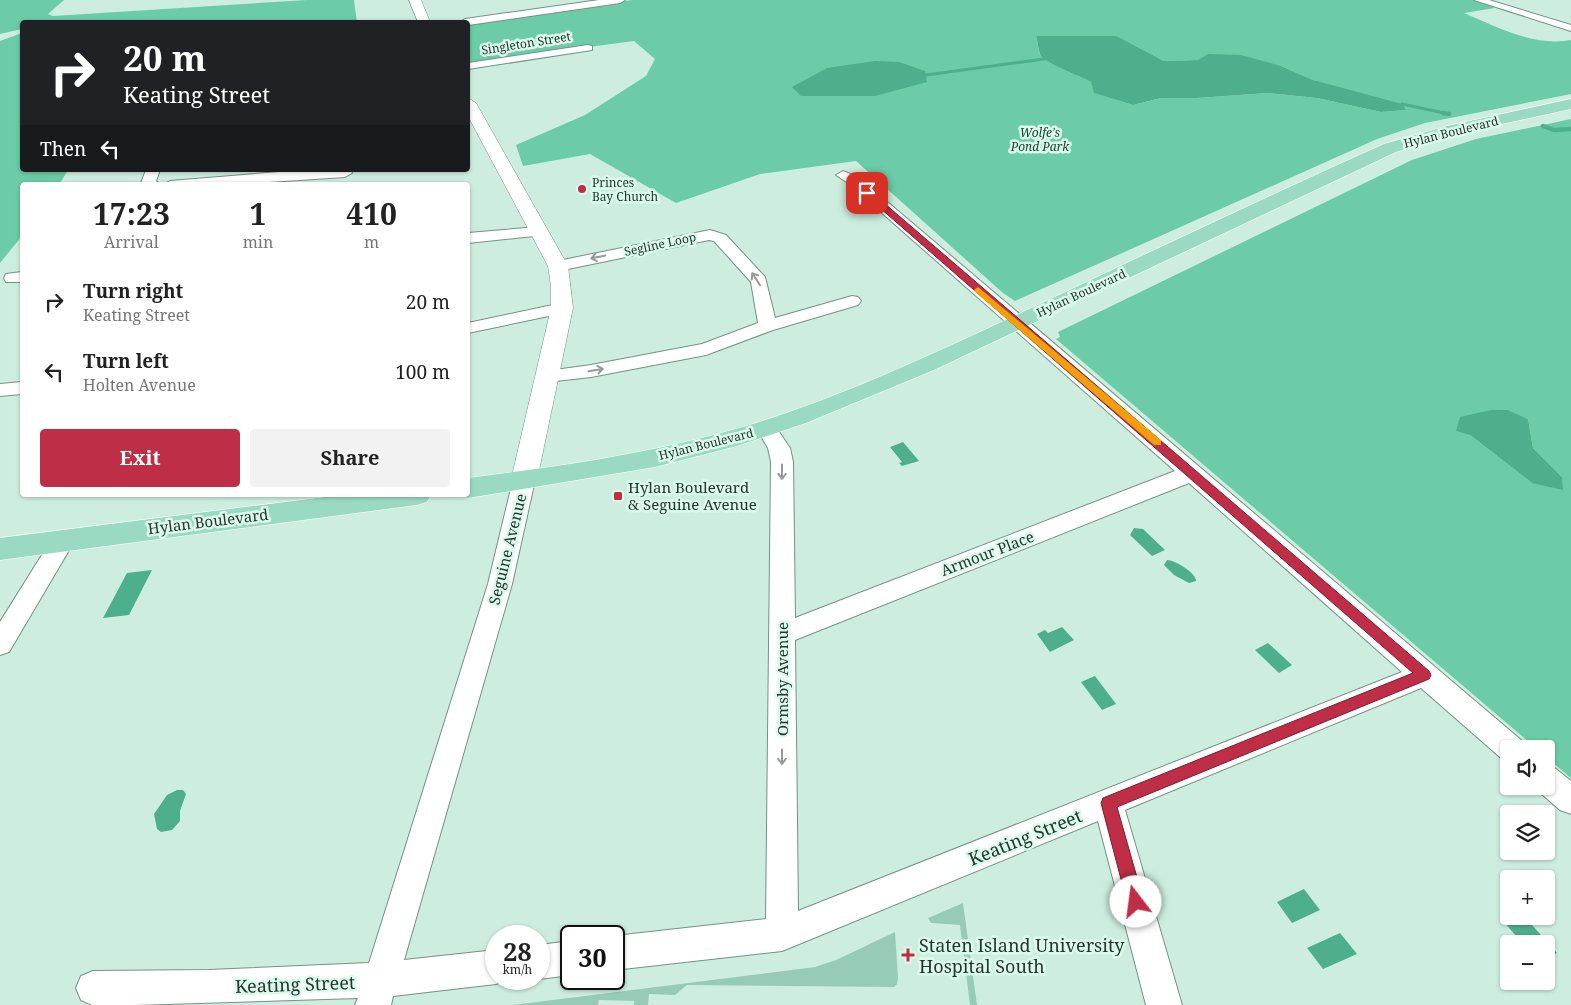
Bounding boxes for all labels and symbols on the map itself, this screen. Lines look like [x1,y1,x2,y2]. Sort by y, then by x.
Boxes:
street label: Singleton Street [480,28,572,58]
street label: Hylan Boulevard [1402,112,1501,152]
park label: Wolfe's Pond Park [1010,124,1070,155]
pin [846,172,888,214]
place label: Princes Bay Church [592,174,658,205]
marker: Princes Bay Church [576,183,588,195]
street label: Segline Loop [623,228,697,260]
one-way arrow [590,253,606,262]
street label: Hylan Boulevard [1034,265,1129,321]
one-way arrow [750,272,761,286]
one-way arrow [587,364,603,374]
street label: Hylan Boulevard [657,424,756,464]
one-way arrow [777,464,787,480]
place label: Hylan Boulevard & Seguine Avenue [628,477,757,514]
marker: Hylan Boulevard & Seguine Avenue [612,490,624,502]
street label: Seguine Avenue [484,491,530,607]
street label: Hylan Boulevard [147,504,269,538]
street label: Armour Place [937,526,1037,580]
street label: Ormsby Avenue [772,622,792,736]
one-way arrow [777,749,787,765]
street label: Keating Street [965,803,1085,871]
position arrow [1109,875,1161,927]
speed limit sign: 30 [560,925,625,990]
place label: Staten Island University Hospital South [919,933,1125,978]
marker: Staten Island University Hospital South [901,948,915,962]
street label: Keating Street [234,970,356,998]

